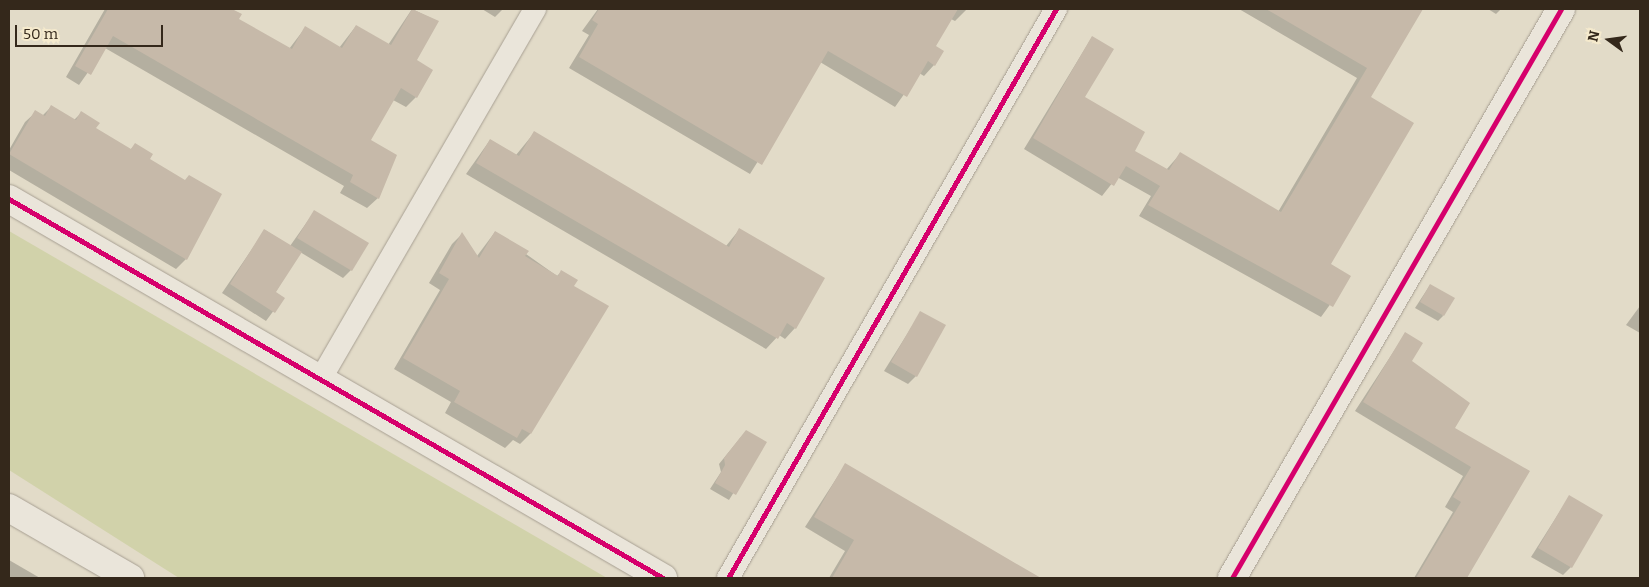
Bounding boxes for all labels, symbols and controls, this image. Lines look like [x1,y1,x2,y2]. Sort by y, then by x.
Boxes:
scale bar [18,15,165,47]
north arrow [1584,15,1634,65]
text: 50 m [23,25,58,43]
text: N [1584,29,1604,44]

